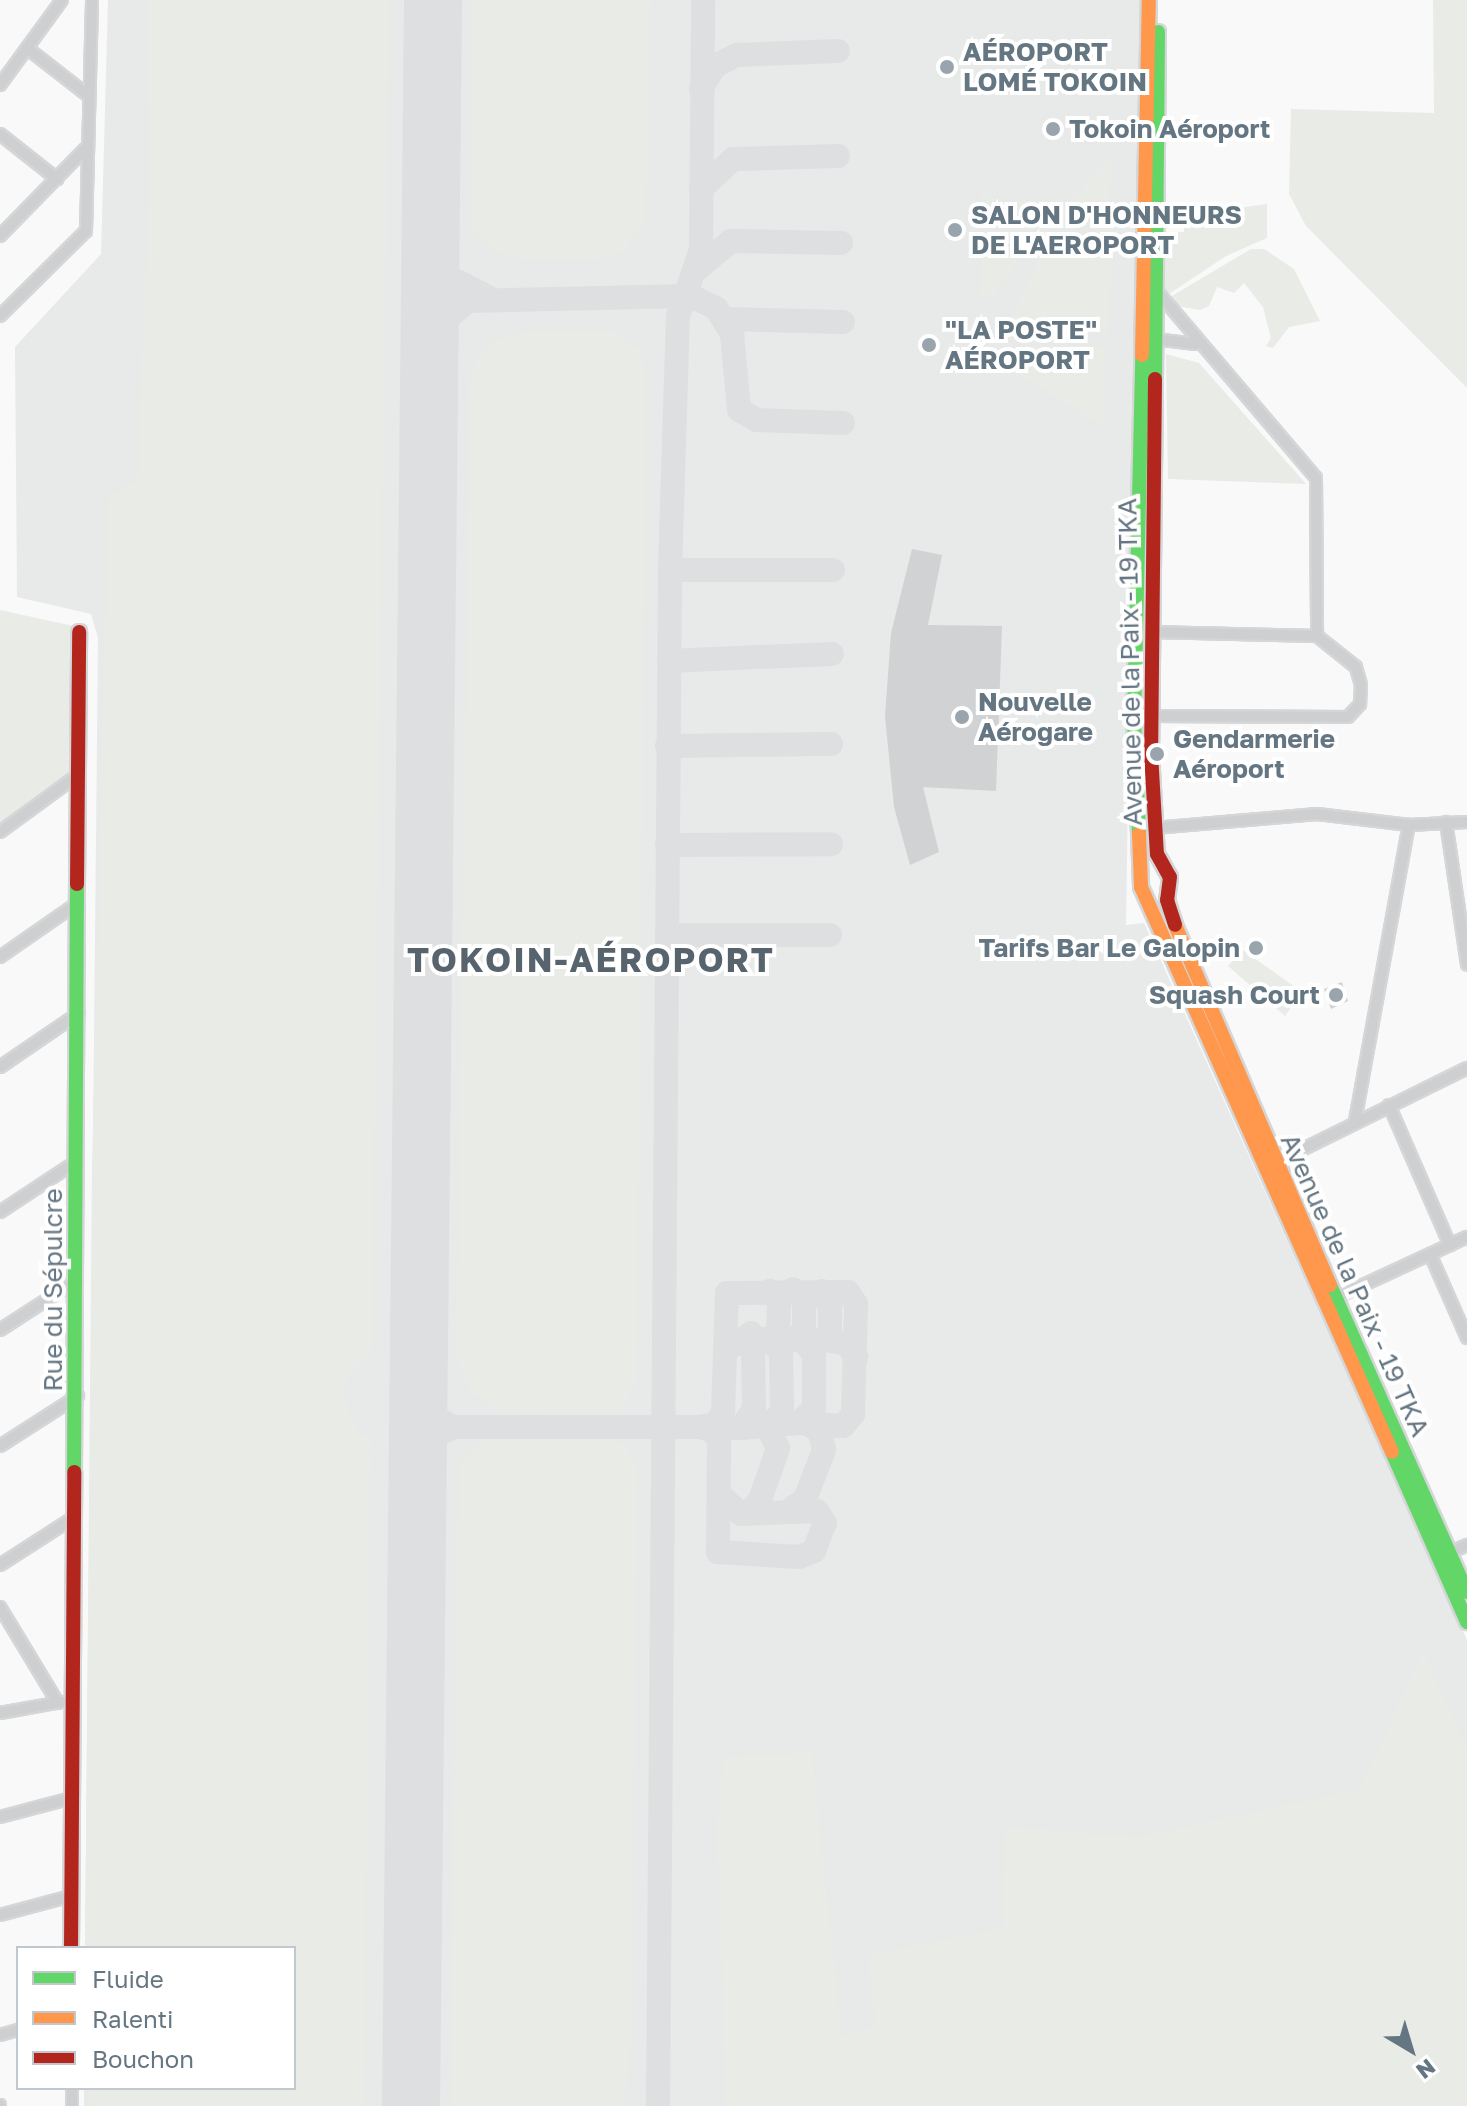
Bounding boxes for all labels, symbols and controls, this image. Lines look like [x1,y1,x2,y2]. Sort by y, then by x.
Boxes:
place label: AÉROPORT LOMÉ TOKOIN [963,36,1147,98]
marker: AÉROPORT LOMÉ TOKOIN [938,58,956,76]
place label: Tokoin Aéroport [1069,113,1270,145]
marker: Tokoin Aéroport [1044,120,1062,138]
place label: SALON D'HONNEURS DE L'AEROPORT [971,199,1242,260]
marker: SALON D'HONNEURS DE L'AEROPORT [946,221,964,239]
place label: "LA POSTE" AÉROPORT [945,314,1097,376]
marker: "LA POSTE" AÉROPORT [920,336,938,354]
street label: Avenue de la Paix - 19 TKA [1112,498,1148,826]
place label: Nouvelle Aérogare [978,686,1093,748]
marker: Nouvelle Aérogare [953,708,971,726]
place label: Gendarmerie Aéroport [1173,723,1335,784]
marker: Gendarmerie Aéroport [1148,745,1166,763]
place label: Tarifs Bar Le Galopin [978,932,1240,964]
marker: Tarifs Bar Le Galopin [1247,939,1265,957]
district label: TOKOIN-AÉROPORT [407,940,775,980]
place label: Squash Court [1149,979,1320,1011]
marker: Squash Court [1327,986,1345,1004]
street label: Avenue de la Paix - 19 TKA [1274,1129,1436,1441]
street label: Rue du Sépulcre [37,1188,69,1392]
legend [16,1946,296,2090]
text: Fluide [92,1964,164,1993]
text: Ralenti [92,2004,174,2033]
north arrow [1371,2010,1451,2090]
text: Bouchon [92,2044,194,2073]
text: N [1411,2054,1441,2085]

